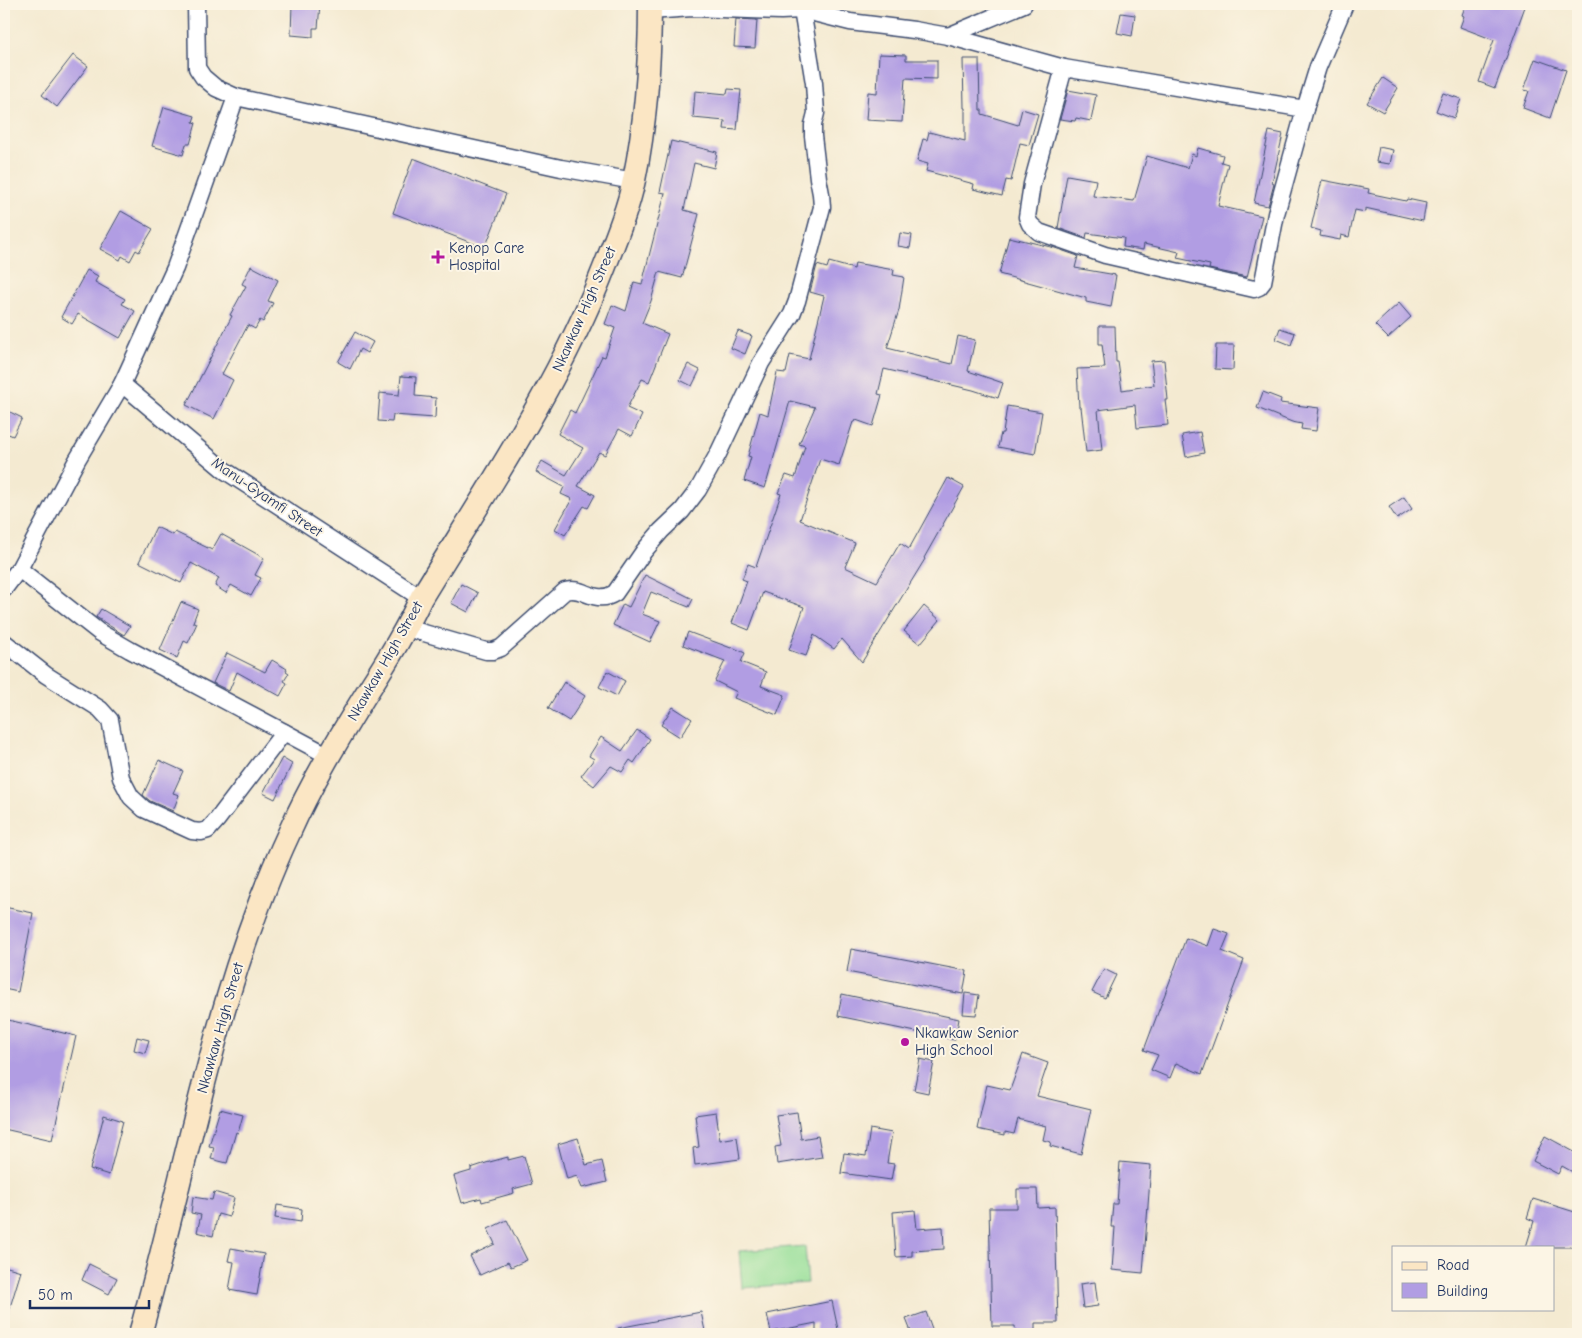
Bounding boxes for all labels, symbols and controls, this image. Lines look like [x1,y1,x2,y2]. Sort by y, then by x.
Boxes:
place label: Kenop Care Hospital [449,239,525,274]
street label: Nkawkaw High Street [548,243,620,374]
marker: Kenop Care Hospital [431,250,445,264]
street label: Manu-Gyamfi Street [208,453,326,541]
street label: Nkawkaw High Street [343,597,427,724]
street label: Nkawkaw High Street [193,960,247,1095]
place label: Nkawkaw Senior High School [915,1024,1019,1059]
marker: Nkawkaw Senior High School [899,1036,911,1048]
legend [1392,1246,1554,1310]
text: Road [1437,1256,1469,1274]
scale bar [30,1278,149,1310]
text: Building [1437,1282,1488,1300]
text: 50 m [38,1286,73,1304]

